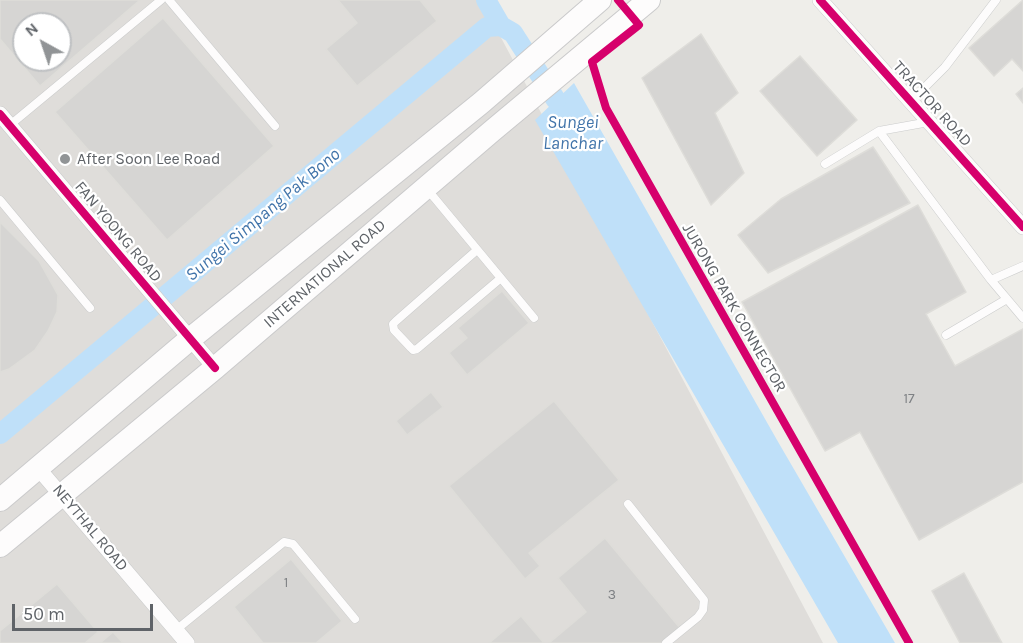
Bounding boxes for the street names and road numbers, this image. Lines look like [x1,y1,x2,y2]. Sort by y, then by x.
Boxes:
street label: TRACTOR ROAD [889,57,975,151]
street label: FAN YOONG ROAD [70,178,166,286]
street label: INTERNATIONAL ROAD [260,216,390,332]
street label: JURONG PARK CONNECTOR [678,220,790,396]
street label: NEYTHAL ROAD [48,481,132,575]

